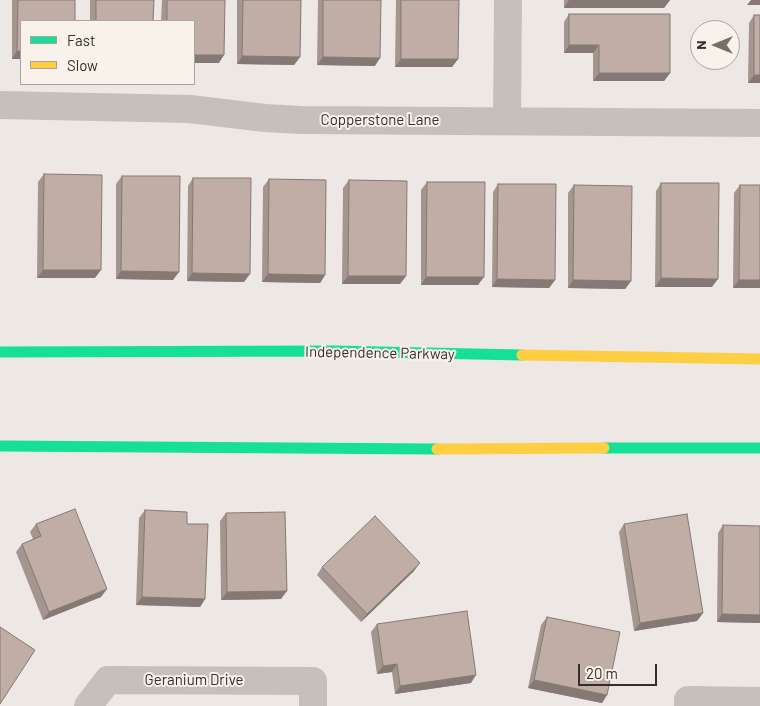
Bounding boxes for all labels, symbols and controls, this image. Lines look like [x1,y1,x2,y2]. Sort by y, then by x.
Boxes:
legend [20,20,195,85]
north arrow [690,20,740,70]
text: Fast [67,31,95,49]
text: N [692,40,709,50]
text: Slow [67,56,98,74]
street label: Copperstone Lane [321,111,439,129]
street label: Independence Parkway [305,343,455,363]
scale bar [580,654,659,686]
text: 20 m [586,664,618,682]
street label: Geranium Drive [144,671,244,689]

